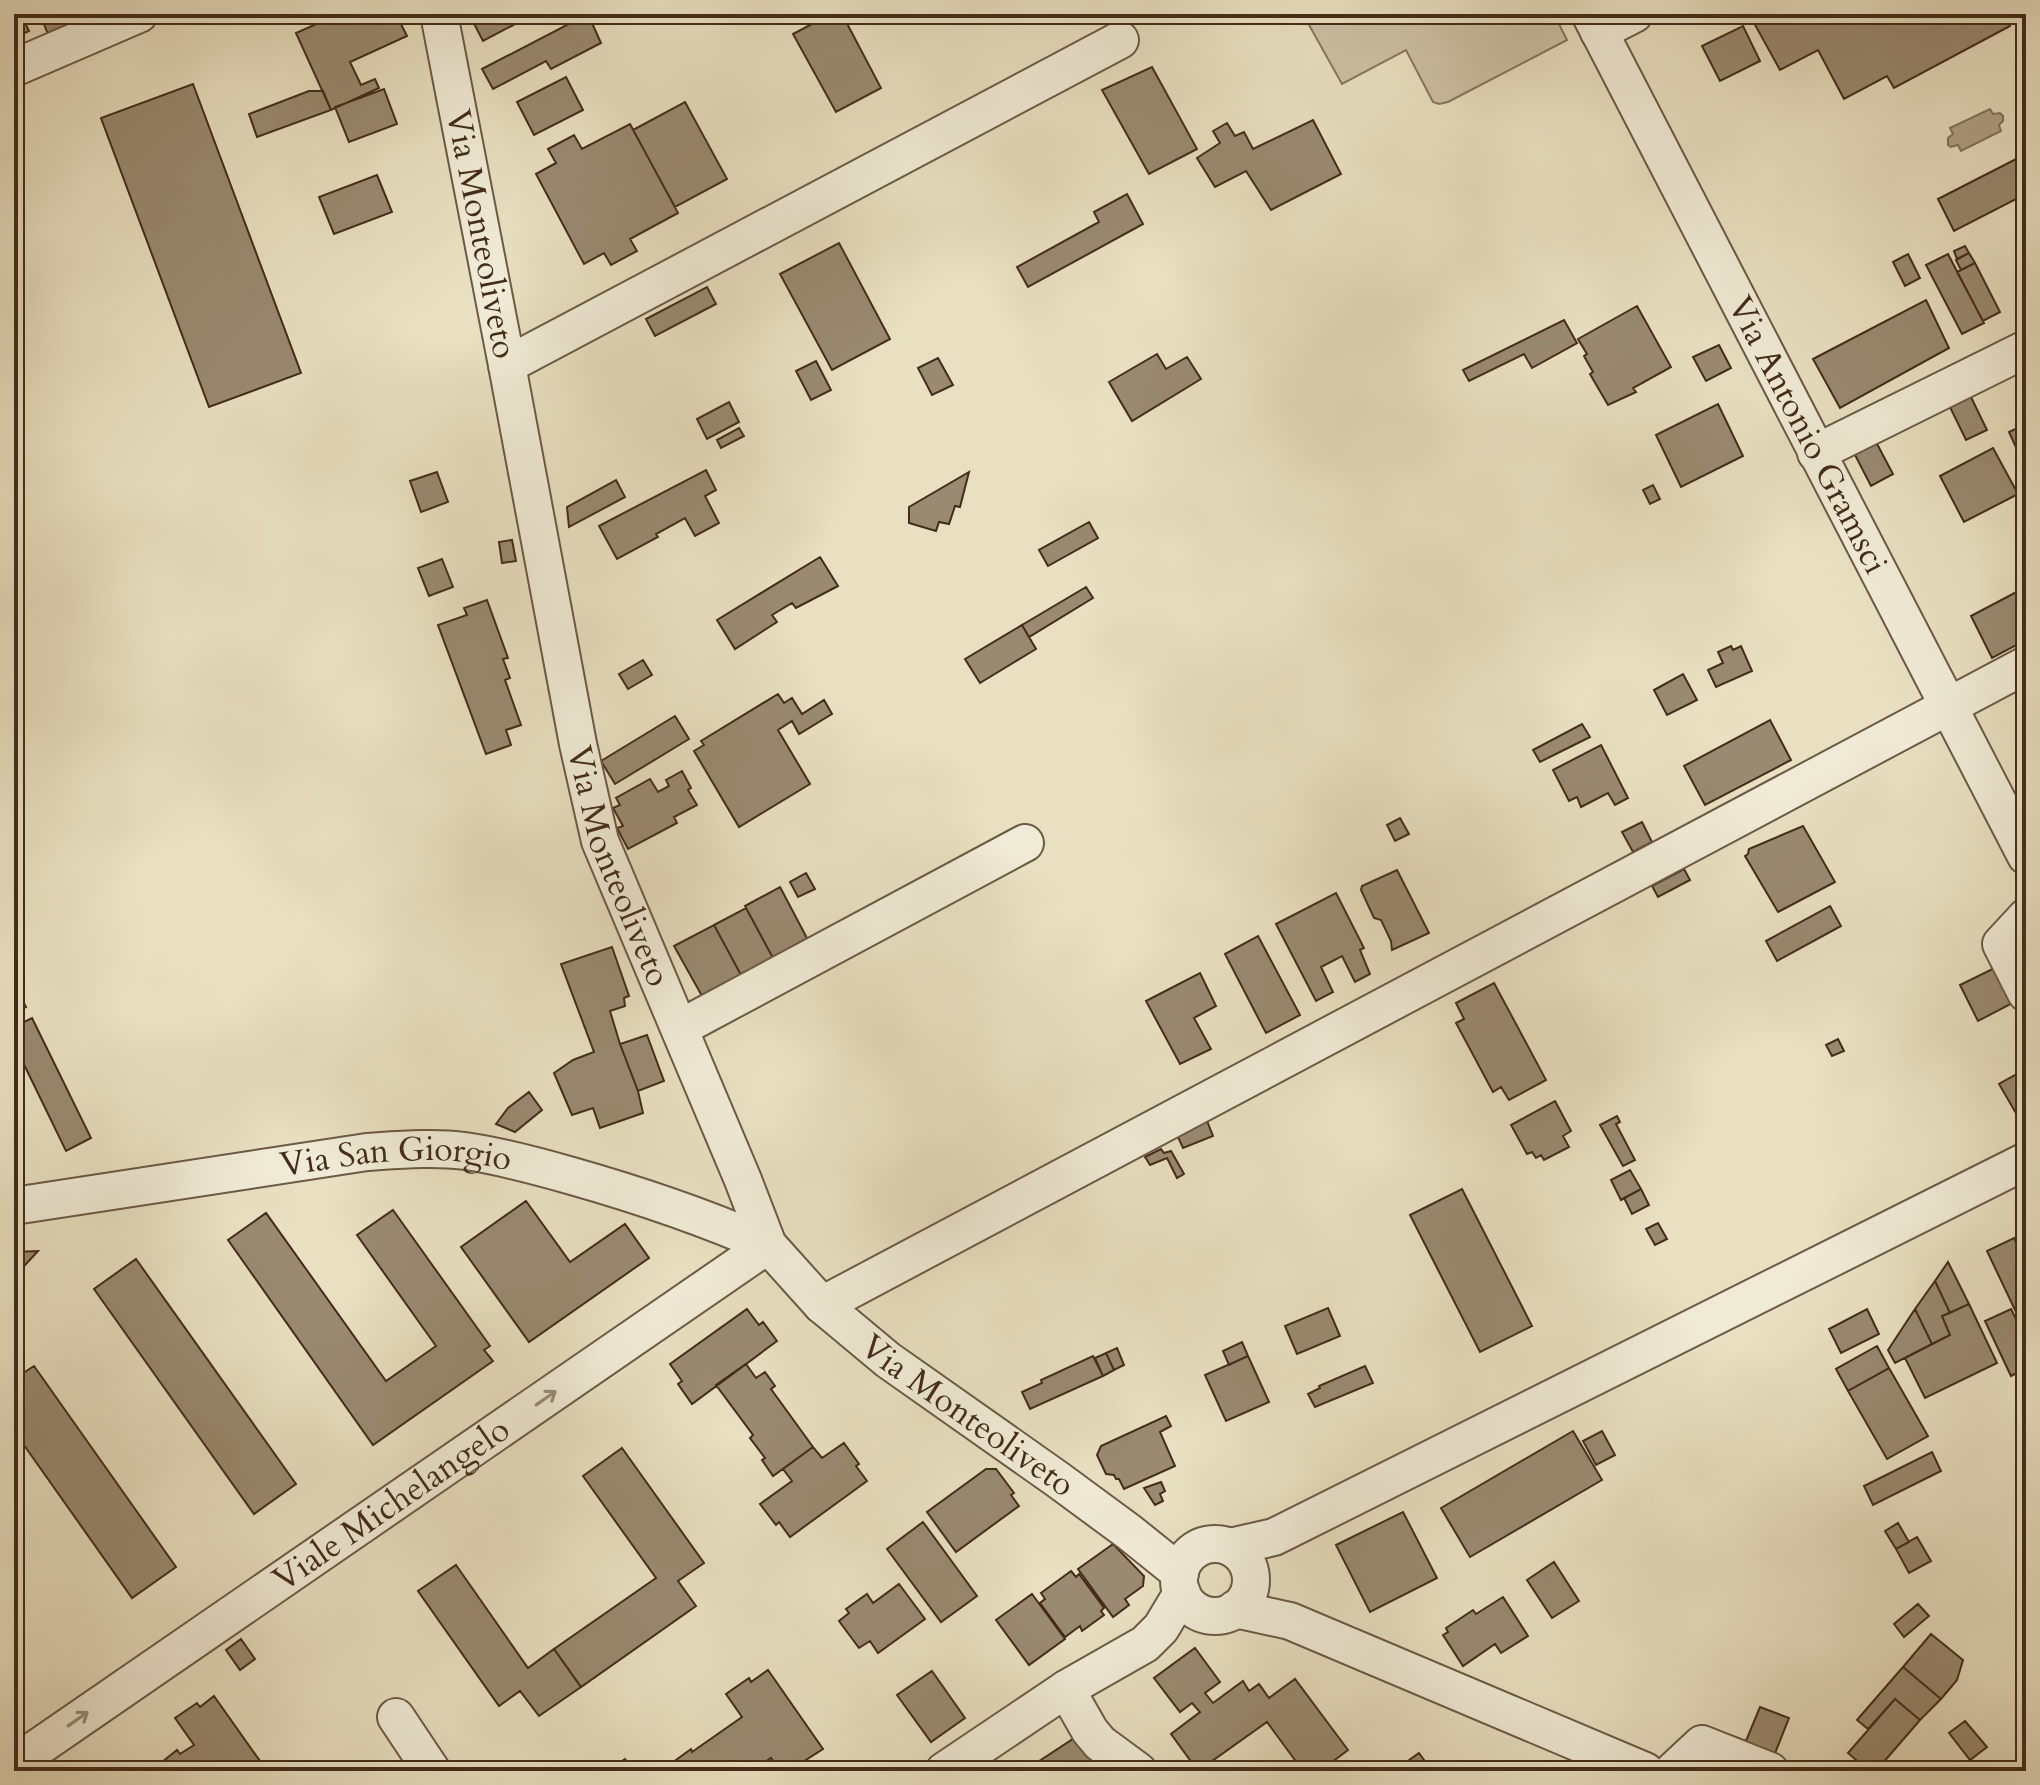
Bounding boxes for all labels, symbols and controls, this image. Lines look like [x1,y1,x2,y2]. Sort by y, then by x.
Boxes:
street label: Via Monteoliveto [435,105,528,362]
street label: Via Antonio Gramsci [1717,288,1899,582]
street label: Via Monteoliveto [556,741,682,993]
street label: Via San Giorgio [277,1126,516,1188]
street label: Via Monteoliveto [851,1324,1084,1508]
one-way arrow [535,1390,557,1406]
street label: Viale Michelangelo [264,1407,519,1602]
one-way arrow [67,1711,89,1727]

